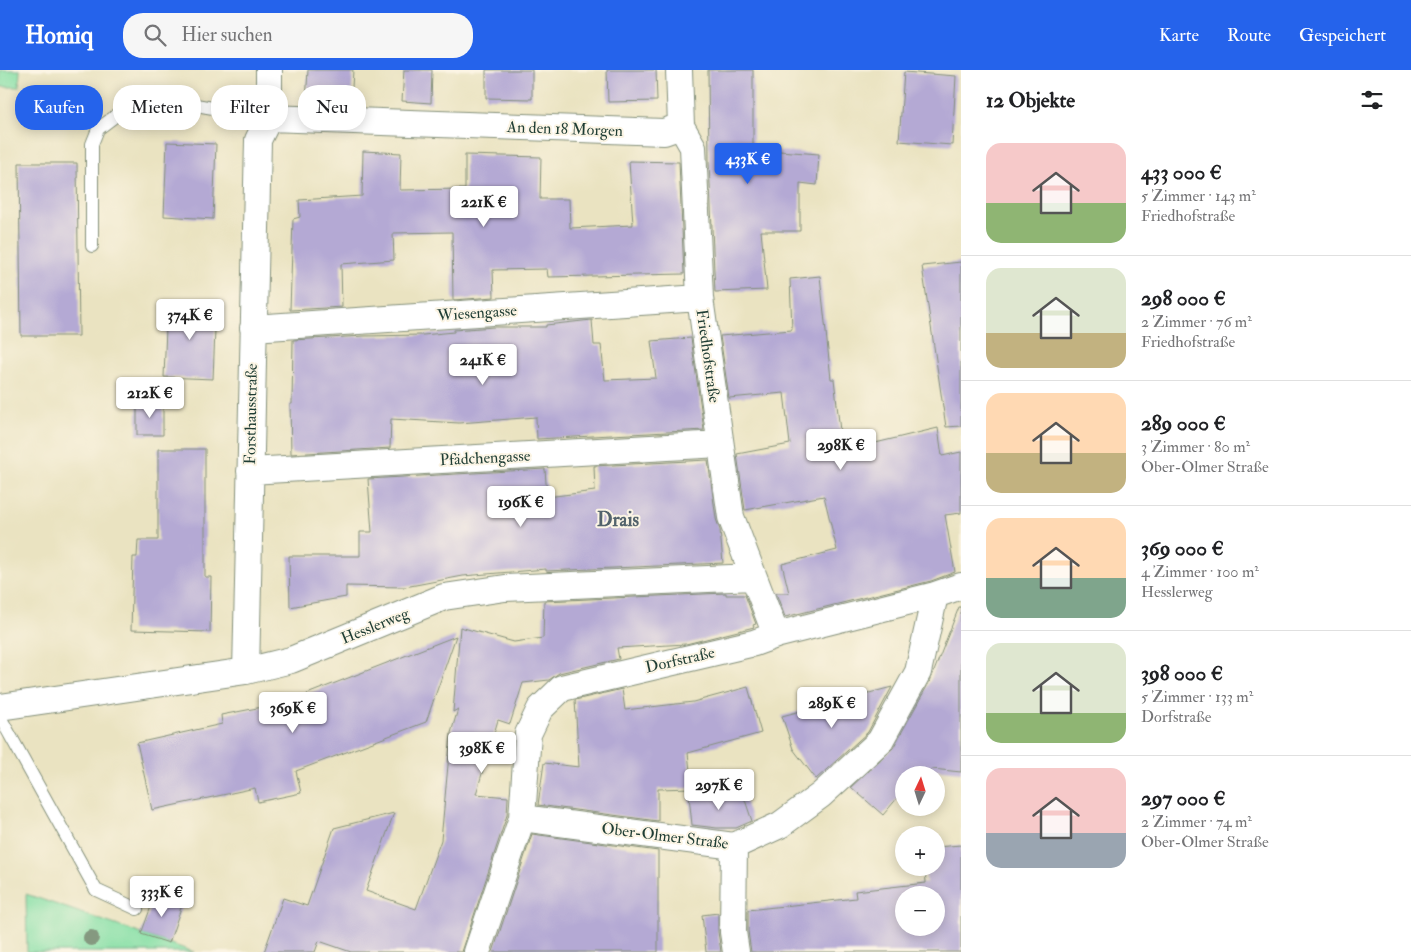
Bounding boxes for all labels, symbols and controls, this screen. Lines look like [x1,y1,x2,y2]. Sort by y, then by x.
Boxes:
search box [123,13,473,58]
text: Homiq [25,20,93,51]
icon: search [141,21,169,49]
text: Hier suchen [181,23,273,47]
text: Karte [1159,24,1199,47]
text: Route [1227,24,1271,47]
text: Gespeichert [1299,24,1386,47]
chip: Kaufen [15,85,103,130]
chip: Mieten [113,85,201,130]
chip: Filter [211,85,288,130]
chip: Neu [298,85,366,130]
icon: filters [1358,86,1386,114]
text: 12 Objekte [986,87,1075,114]
street label: An den 18 Morgen [506,117,623,141]
pin: 433K € [707,142,789,185]
text: 433K € [726,149,770,169]
text: 433 000 € [1141,159,1222,186]
icon: home [1026,163,1086,223]
pin: 221K € [443,186,525,228]
text: 5 Zimmer · 143 m² [1141,186,1256,206]
text: 221K € [461,192,507,212]
text: Friedhofstraße [1141,206,1235,226]
text: 298 000 € [1141,285,1226,312]
icon: home [1026,288,1086,348]
pin: 374K € [149,298,231,341]
street label: Wiesengasse [436,300,518,326]
text: 374K € [167,305,213,325]
street label: Friedhofstraße [692,308,724,404]
text: 2 Zimmer · 76 m² [1141,312,1252,332]
text: Friedhofstraße [1141,332,1235,352]
pin: 241K € [442,344,524,386]
text: 241K € [460,350,506,370]
street label: Forsthausstraße [240,363,262,465]
pin: 212K € [109,376,191,419]
text: 212K € [127,383,173,403]
text: 289 000 € [1141,410,1226,437]
icon: home [1026,413,1086,473]
pin: 298K € [800,428,882,471]
text: 298K € [817,435,865,455]
text: 3 Zimmer · 80 m² [1141,437,1250,457]
street label: Pfädchengasse [439,446,531,470]
text: Ober-Olmer Straße [1141,457,1269,477]
pin: 196K € [480,486,562,528]
text: 196K € [498,492,544,512]
district label: Drais [597,508,639,532]
text: 369 000 € [1141,535,1224,562]
icon: home [1026,538,1086,598]
text: 4 Zimmer · 100 m² [1141,562,1259,582]
text: Hesslerweg [1141,582,1213,602]
street label: Hesslerweg [338,603,413,649]
street label: Dorfstraße [643,642,717,678]
text: 398 000 € [1141,660,1223,687]
icon: home [1026,663,1086,723]
pin: 289K € [791,686,873,729]
text: 5 Zimmer · 133 m² [1141,687,1253,707]
pin: 369K € [252,692,334,734]
text: 289K € [808,693,856,713]
text: 369K € [270,698,316,718]
text: Dorfstraße [1141,707,1211,727]
pin: 398K € [441,732,523,774]
text: 398K € [459,738,505,758]
north arrow [895,766,945,816]
map controls [895,766,945,936]
pin: 297K € [678,768,760,811]
text: 297K € [695,775,743,795]
text: 297 000 € [1141,785,1225,812]
icon: home [1026,788,1086,848]
text: 2 Zimmer · 74 m² [1141,812,1252,832]
street label: Ober-Olmer Straße [600,818,730,854]
button: + [895,826,945,876]
text: Ober-Olmer Straße [1141,832,1269,852]
pin: 333K € [121,876,203,918]
text: 333K € [141,882,183,902]
button: − [895,886,945,936]

